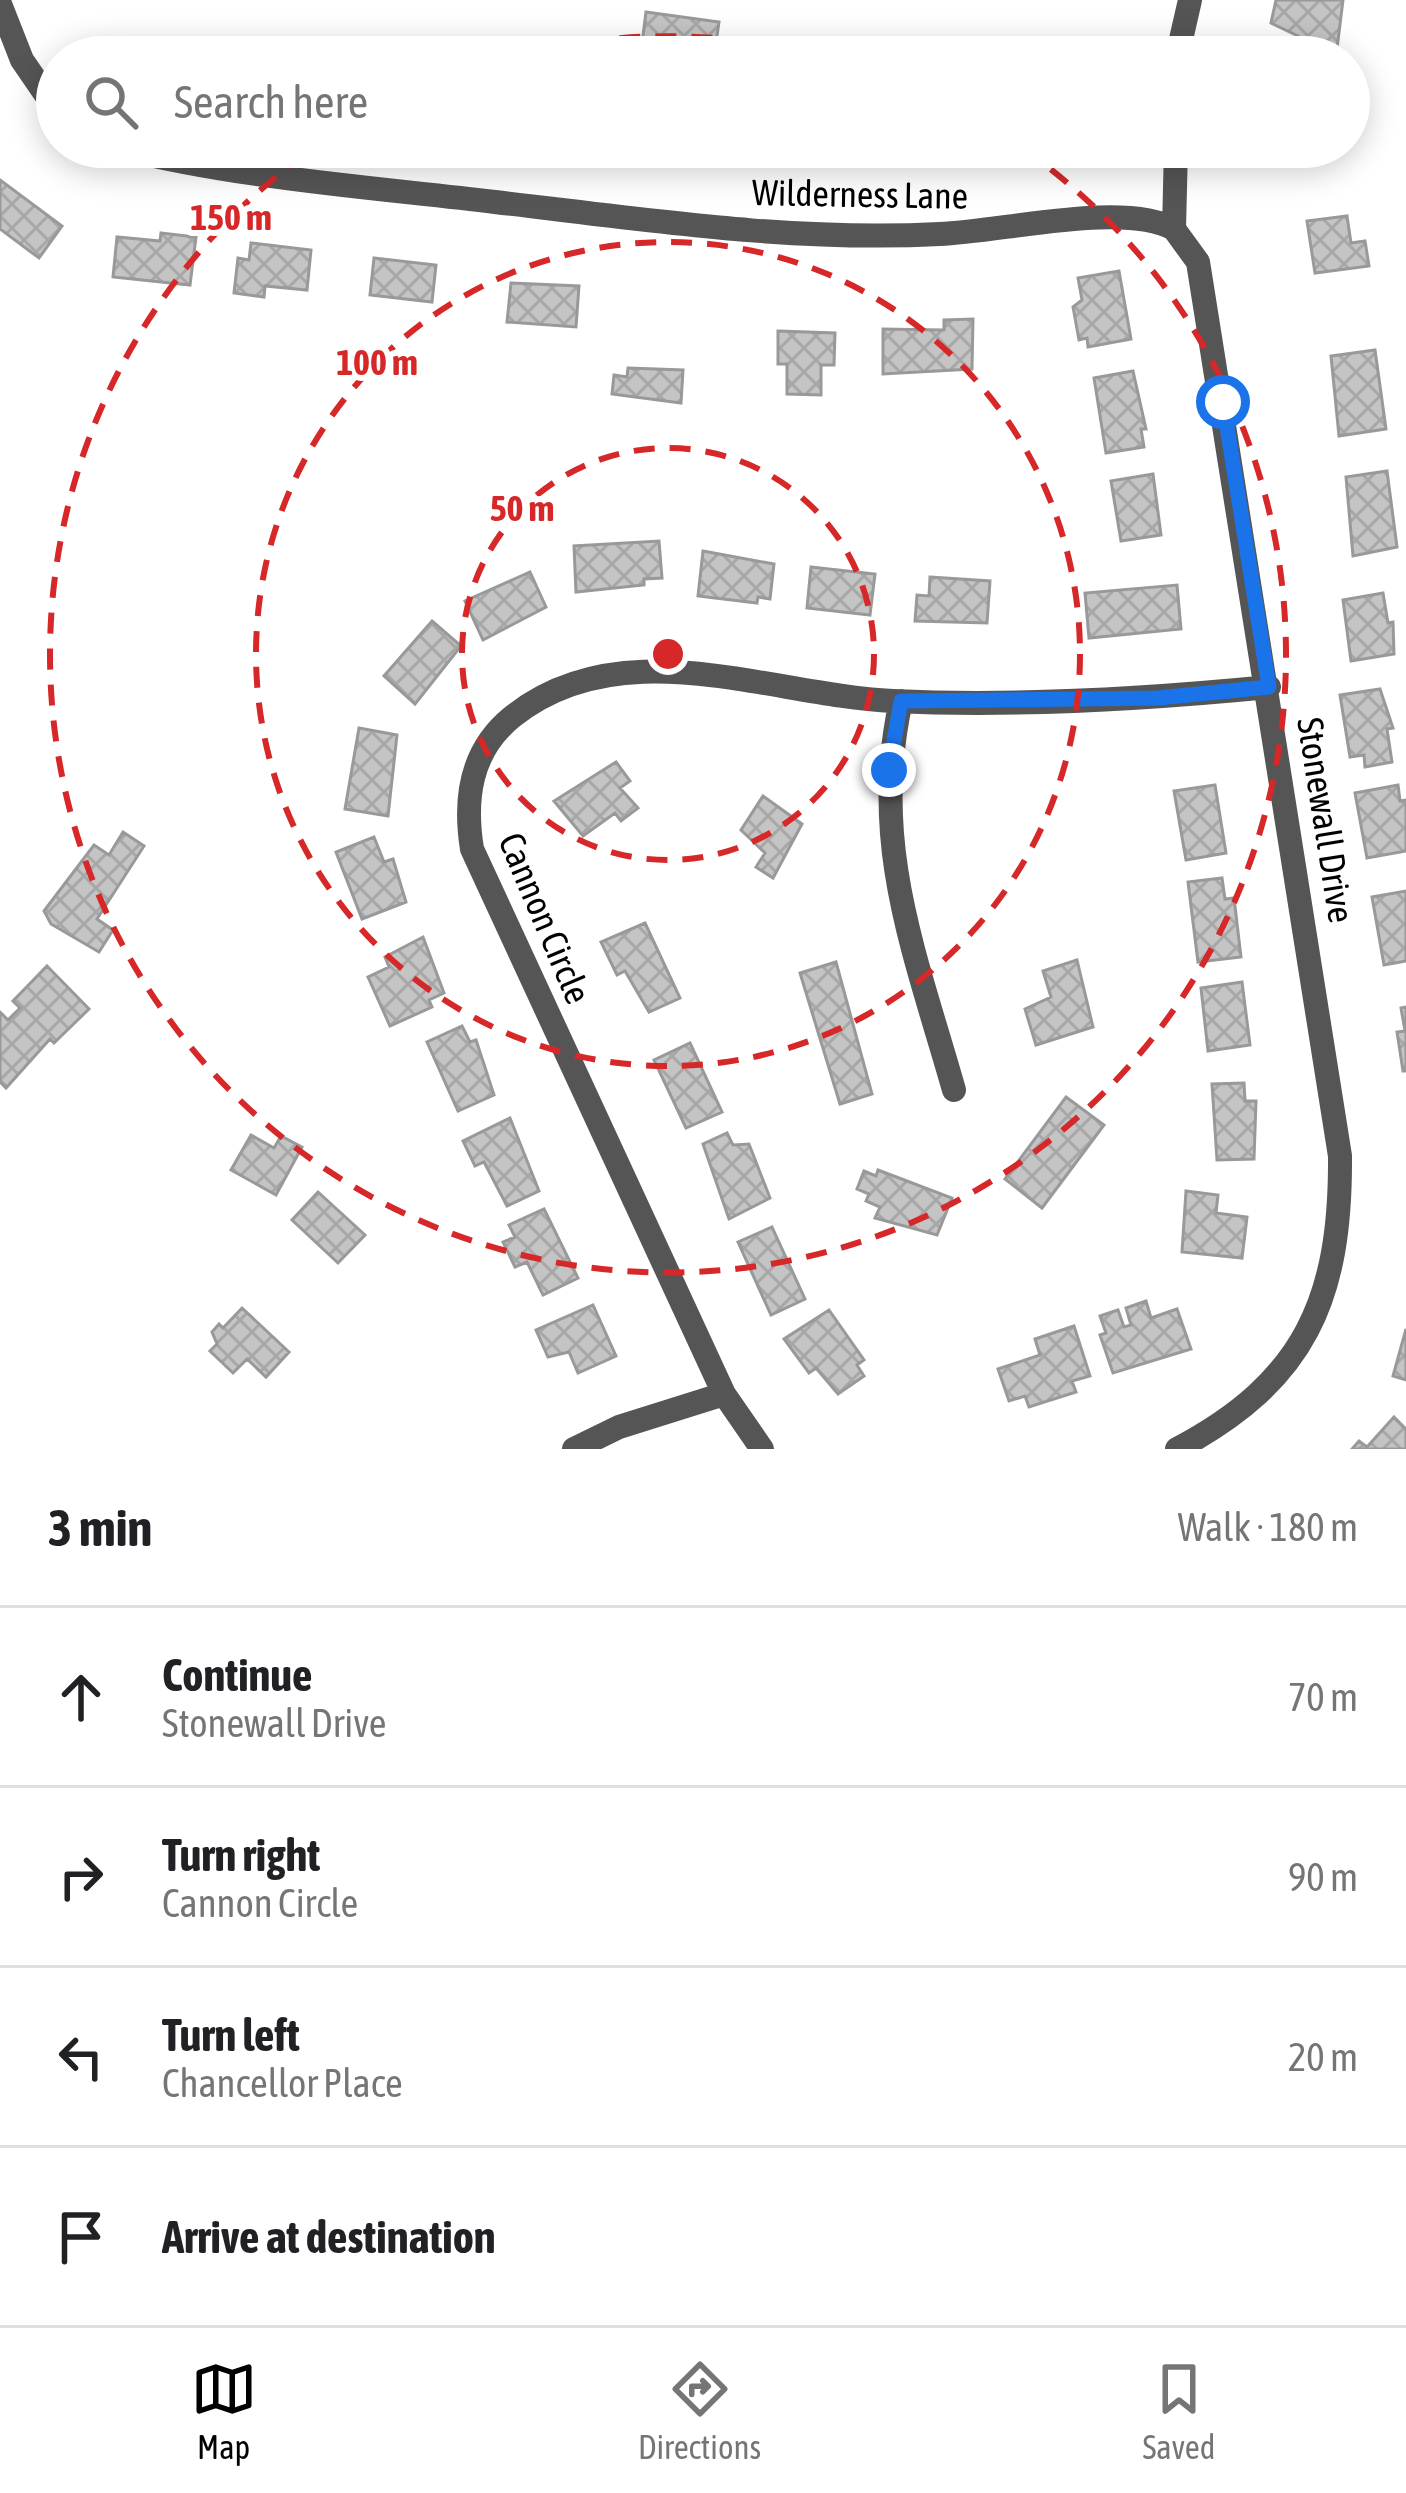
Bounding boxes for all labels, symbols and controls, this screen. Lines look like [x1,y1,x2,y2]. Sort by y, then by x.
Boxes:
search box [36,36,1370,168]
icon: search [78,69,144,135]
text: Search here [174,76,368,128]
street label: Wilderness Lane [752,171,968,217]
text: 150 m [190,196,272,238]
text: 100 m [336,341,418,383]
route start [1196,375,1250,429]
text: 50 m [490,487,554,529]
centre of rings [647,633,689,675]
street label: Stonewall Drive [1289,714,1363,926]
route end [862,743,916,797]
street label: Cannon Circle [490,826,600,1010]
text: 3 min [48,1498,152,1557]
text: Walk · 180 m [1178,1505,1358,1549]
text: Continue [162,1649,313,1701]
icon: ahead [48,1664,114,1730]
text: 70 m [1288,1675,1358,1719]
text: Stonewall Drive [162,1701,387,1745]
text: Turn right [162,1829,320,1881]
icon: right [48,1844,114,1910]
text: 90 m [1288,1855,1358,1899]
text: Cannon Circle [162,1881,358,1925]
text: Turn left [162,2009,300,2061]
icon: left [48,2024,114,2090]
text: 20 m [1288,2035,1358,2079]
text: Chancellor Place [162,2061,403,2105]
icon: arrive [48,2204,114,2270]
text: Arrive at destination [162,2211,496,2263]
tab: Map [191,2356,257,2466]
tab: Directions [638,2356,761,2466]
tab: Saved [1142,2356,1215,2466]

